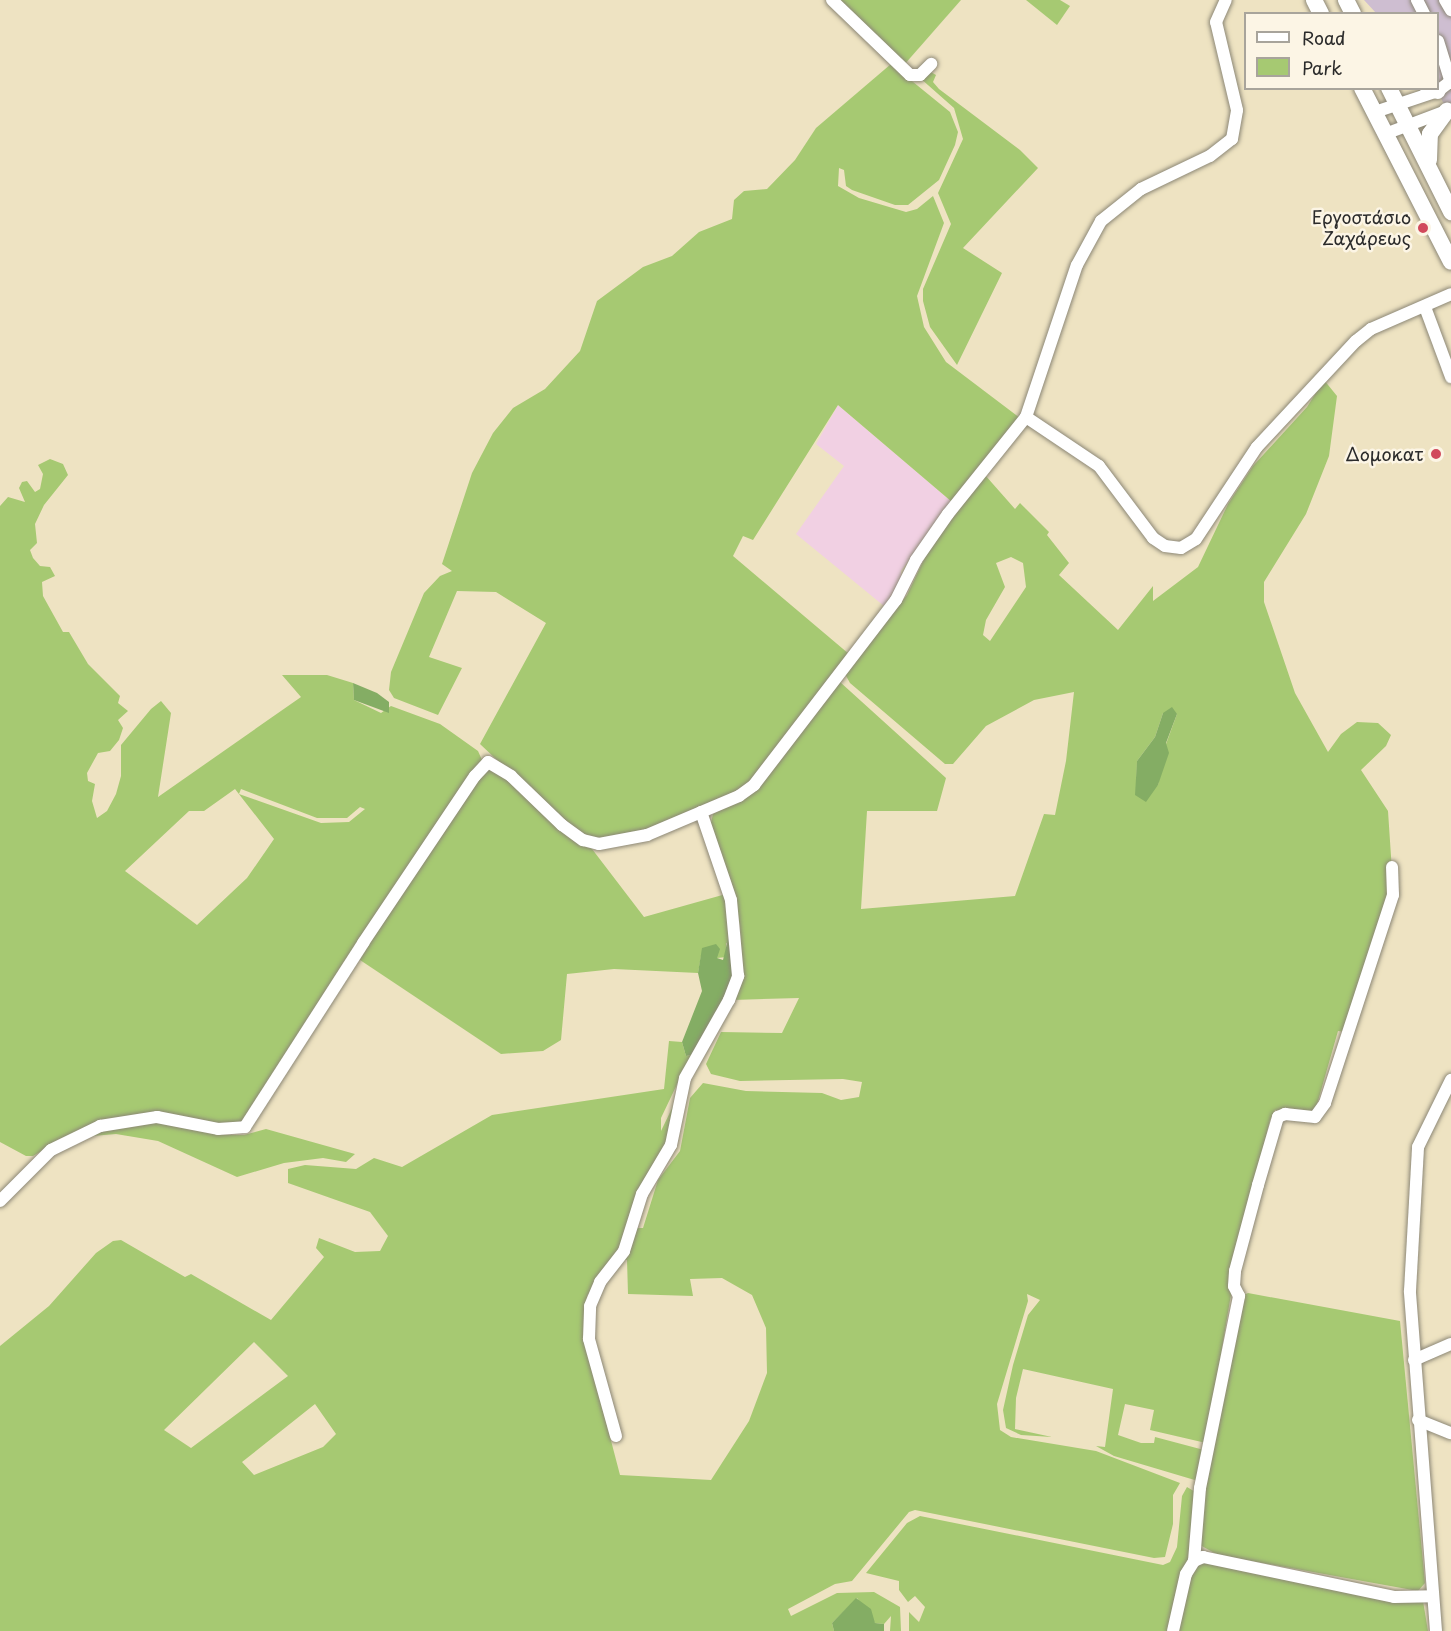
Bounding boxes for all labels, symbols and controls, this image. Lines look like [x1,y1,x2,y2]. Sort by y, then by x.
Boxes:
legend [1244,12,1439,90]
text: Road [1302,24,1346,51]
text: Park [1302,54,1342,81]
place label: Εργοστάσιο Ζαχάρεως [1312,207,1411,250]
marker: Εργοστάσιο Ζαχάρεως [1416,221,1430,235]
place label: Δομοκατ [1346,443,1424,465]
marker: Δομοκατ [1429,447,1443,461]

